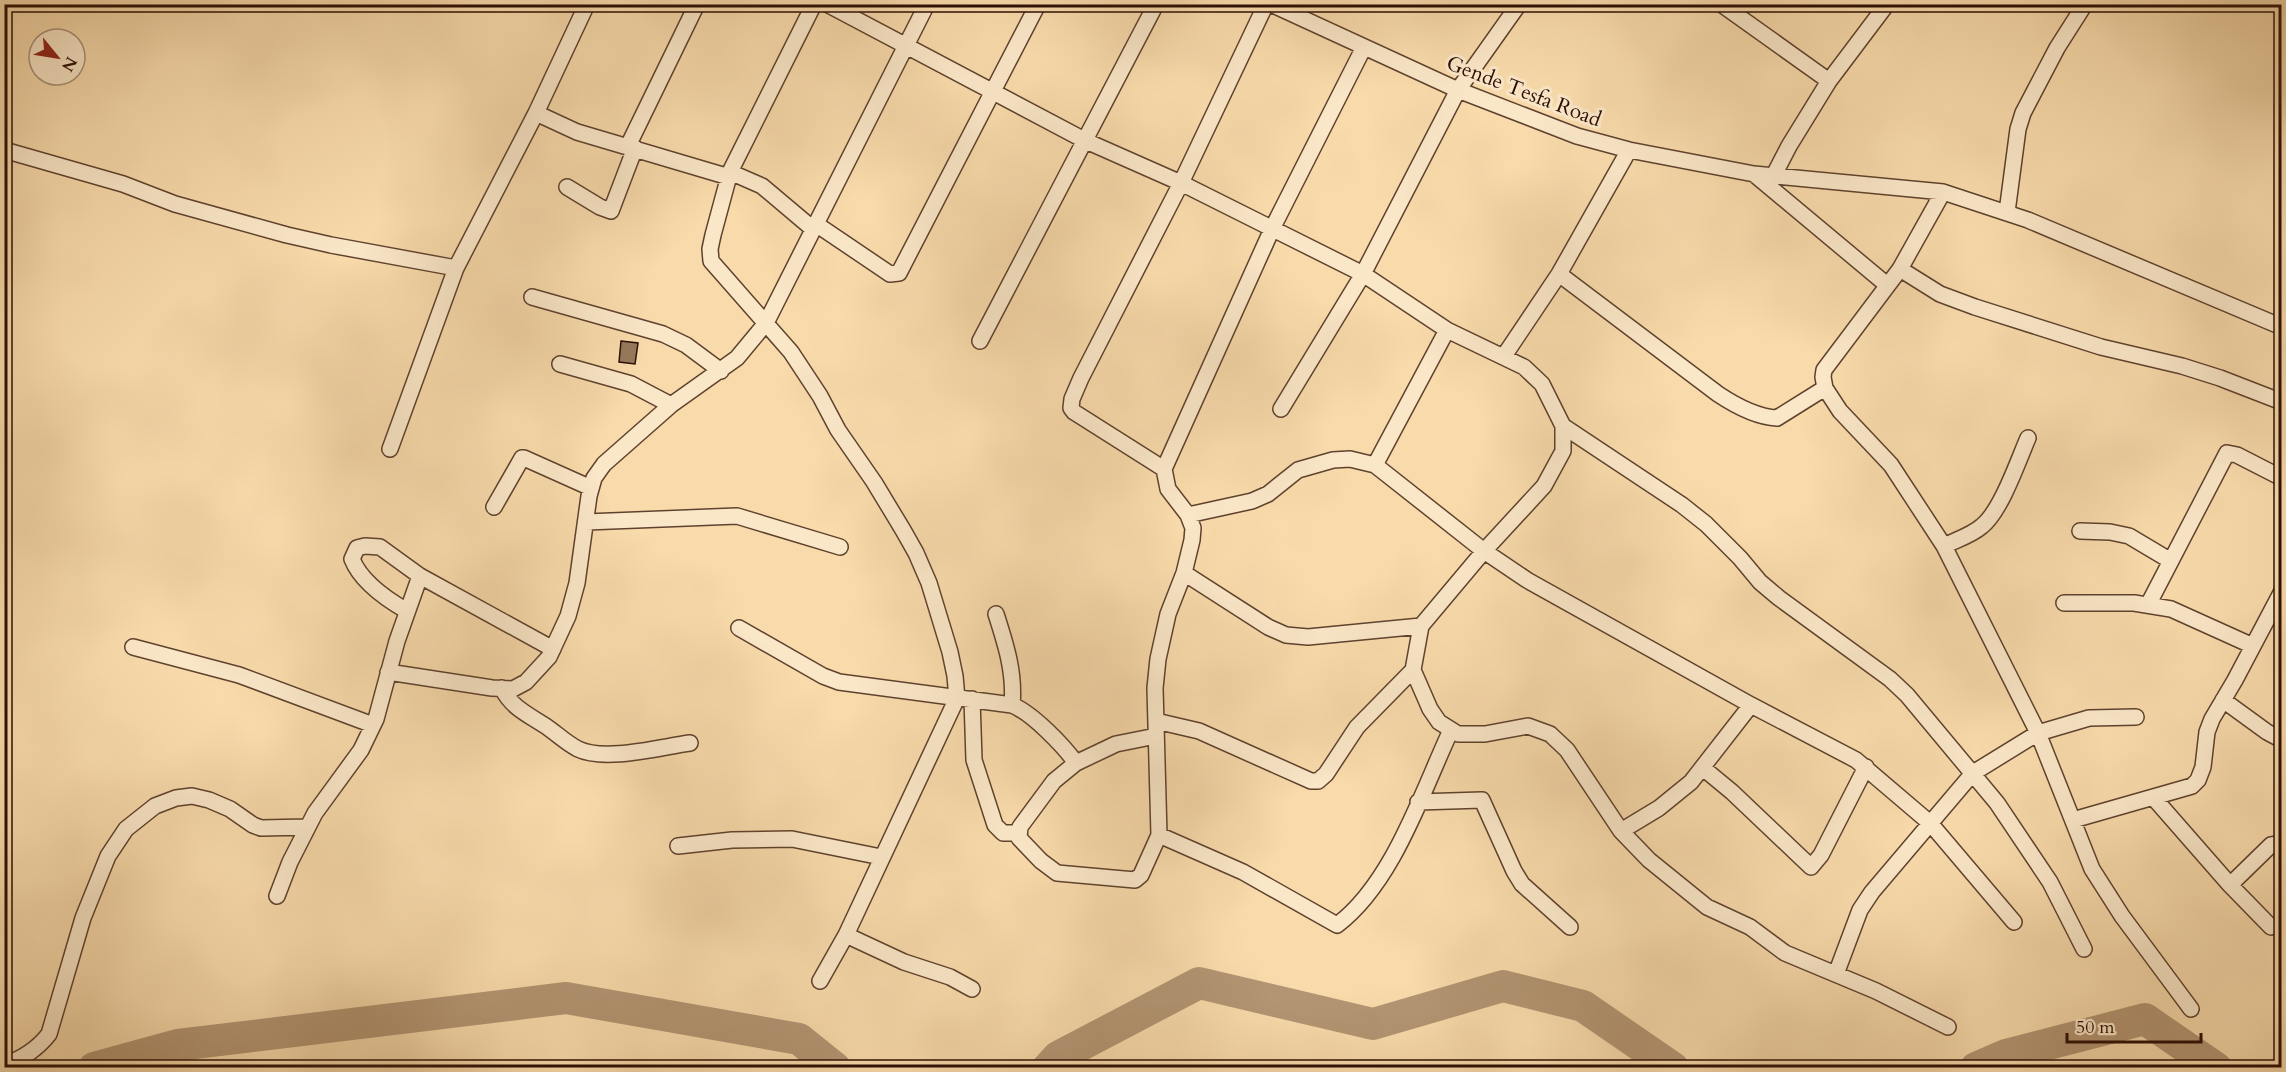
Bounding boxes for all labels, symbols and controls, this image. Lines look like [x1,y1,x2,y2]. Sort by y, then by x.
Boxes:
north arrow [27,27,87,87]
street label: Gende Tesfa Road [1442,49,1605,134]
text: N [56,52,82,76]
scale bar [2067,1006,2200,1044]
text: 50 m [2076,1015,2115,1040]

